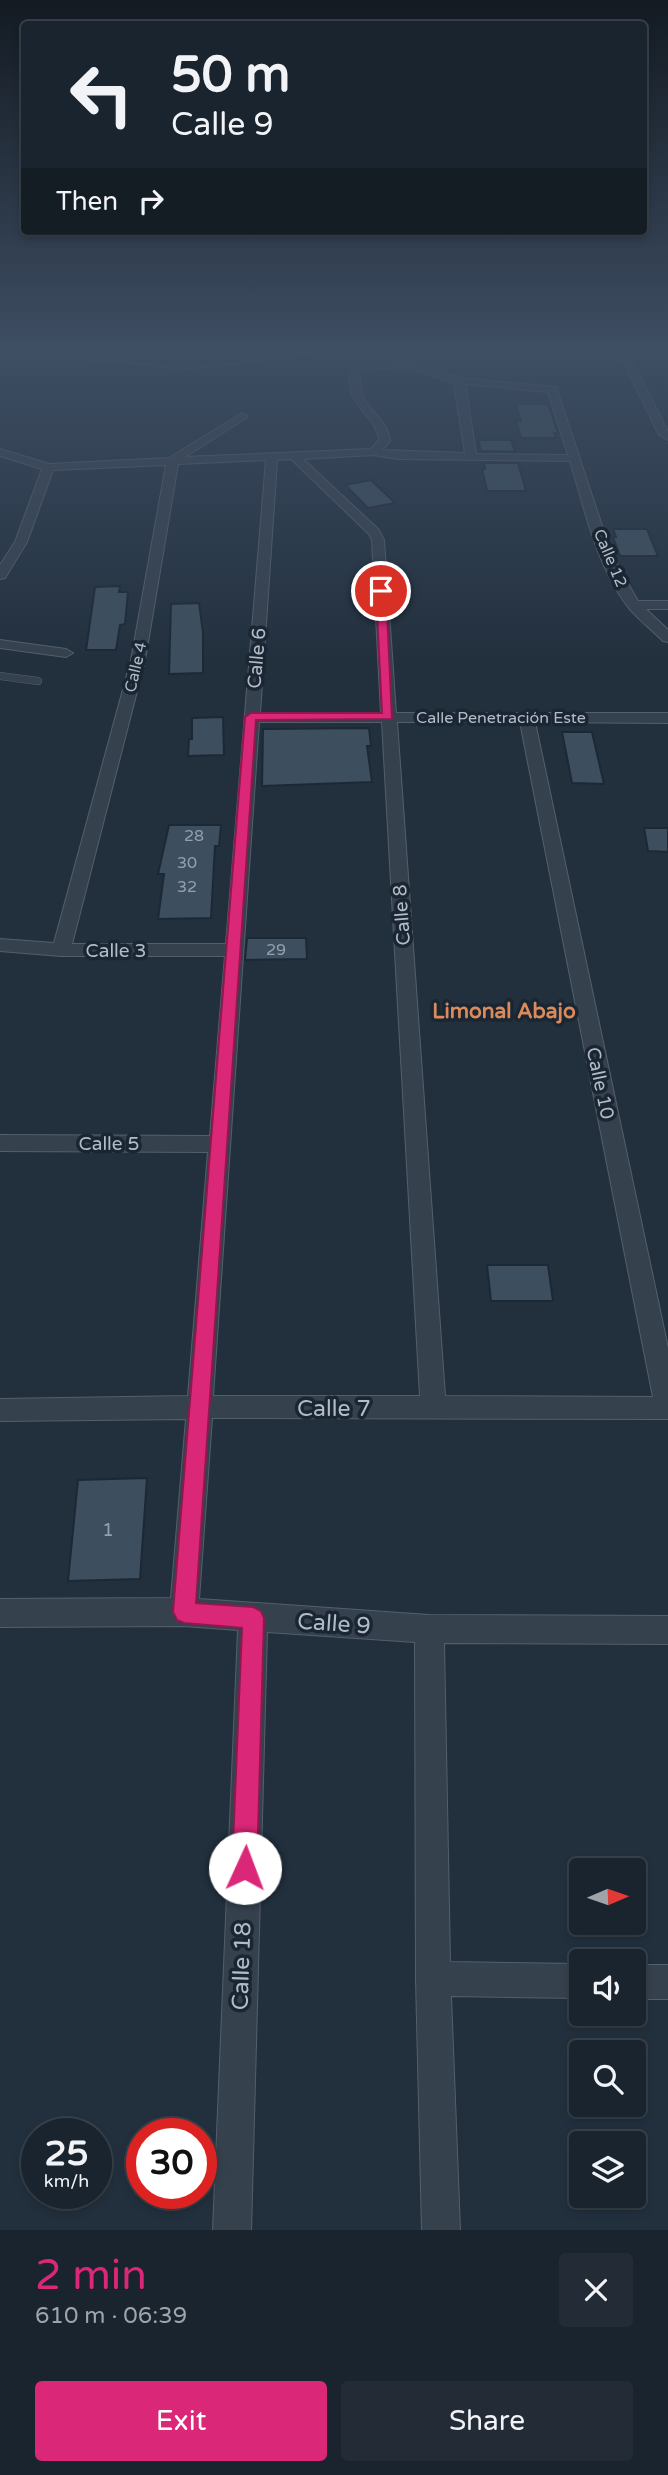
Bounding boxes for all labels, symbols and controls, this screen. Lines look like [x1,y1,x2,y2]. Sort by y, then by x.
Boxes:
text: 50 m [171,46,290,105]
icon: left [56,49,147,140]
text: Calle 9 [171,106,274,144]
icon: right [132,182,170,220]
text: Then [56,186,118,217]
street label: Calle 12 [589,526,631,591]
pin [351,561,411,621]
icon: arrive [362,572,400,610]
street label: Calle 6 [243,627,271,689]
street label: Calle 4 [120,640,151,694]
street label: Calle Penetración Este [416,708,586,728]
house number: 28 [184,826,204,846]
house number: 30 [177,853,197,873]
house number: 32 [177,877,197,897]
street label: Calle 8 [389,884,415,946]
street label: Calle 3 [86,940,146,962]
house number: 29 [266,940,286,960]
district label: Limonal Abajo [432,999,576,1024]
street label: Calle 10 [582,1045,618,1121]
street label: Calle 5 [79,1133,139,1155]
street label: Calle 7 [297,1395,371,1423]
house number: 1 [102,1519,114,1541]
street label: Calle 9 [296,1607,372,1641]
position arrow [208,1831,282,1905]
north arrow [569,1858,646,1936]
map controls [569,1858,646,2208]
street label: Calle 18 [226,1921,258,2011]
button: sound [569,1949,646,2026]
button: search [569,2040,646,2117]
speed limit sign: 30 [126,2118,217,2209]
button: layers [569,2131,646,2208]
text: 25 [45,2133,88,2175]
text: km/h [44,2170,89,2192]
text: 2 min [35,2250,147,2301]
button: close [559,2253,633,2327]
text: 610 m · 06:39 [35,2302,187,2330]
button: Exit [35,2381,327,2461]
button: Share [341,2381,633,2461]

